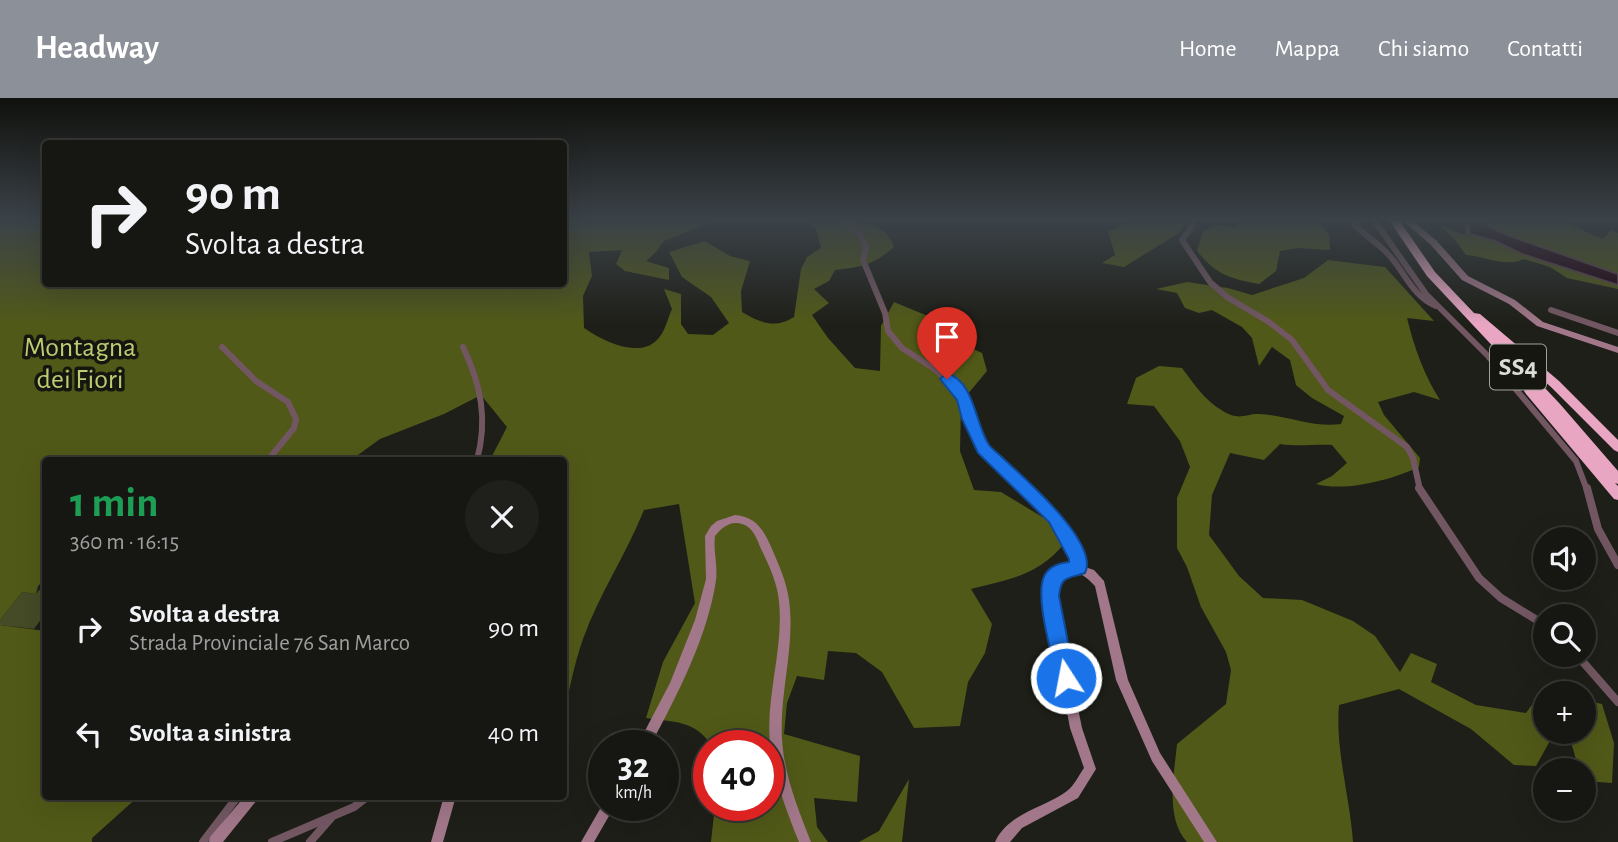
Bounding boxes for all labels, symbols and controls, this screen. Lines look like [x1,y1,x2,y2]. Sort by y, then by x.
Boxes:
text: Headway [35,32,159,65]
text: Home [1179,37,1237,61]
text: Mappa [1275,37,1340,61]
text: Chi siamo [1378,37,1469,61]
text: Contatti [1507,37,1583,61]
icon: right [70,168,161,259]
text: 90 m [185,170,281,219]
text: Svolta a destra [185,228,365,260]
pin [917,307,977,379]
icon: arrive [928,318,966,356]
park label: Montagna dei Fiori [24,334,136,394]
road number: SS4 [1490,344,1546,390]
button: close [465,480,539,554]
text: 1 min [70,482,159,524]
map controls [1533,527,1596,821]
button: sound [1533,527,1596,590]
text: 360 m · 16:15 [70,531,179,554]
text: Svolta a destra [129,601,280,627]
button: search [1533,604,1596,667]
icon: right [70,610,108,648]
text: 90 m [488,615,539,641]
text: Strada Provinciale 76 San Marco [129,632,410,655]
position arrow [1029,641,1103,715]
button: + [1533,681,1596,744]
icon: left [70,715,108,753]
text: Svolta a sinistra [129,720,291,746]
text: 40 m [488,720,539,746]
speed limit sign: 40 [693,730,784,821]
text: 32 [618,749,649,784]
button: − [1533,758,1596,821]
text: km/h [615,784,652,802]

